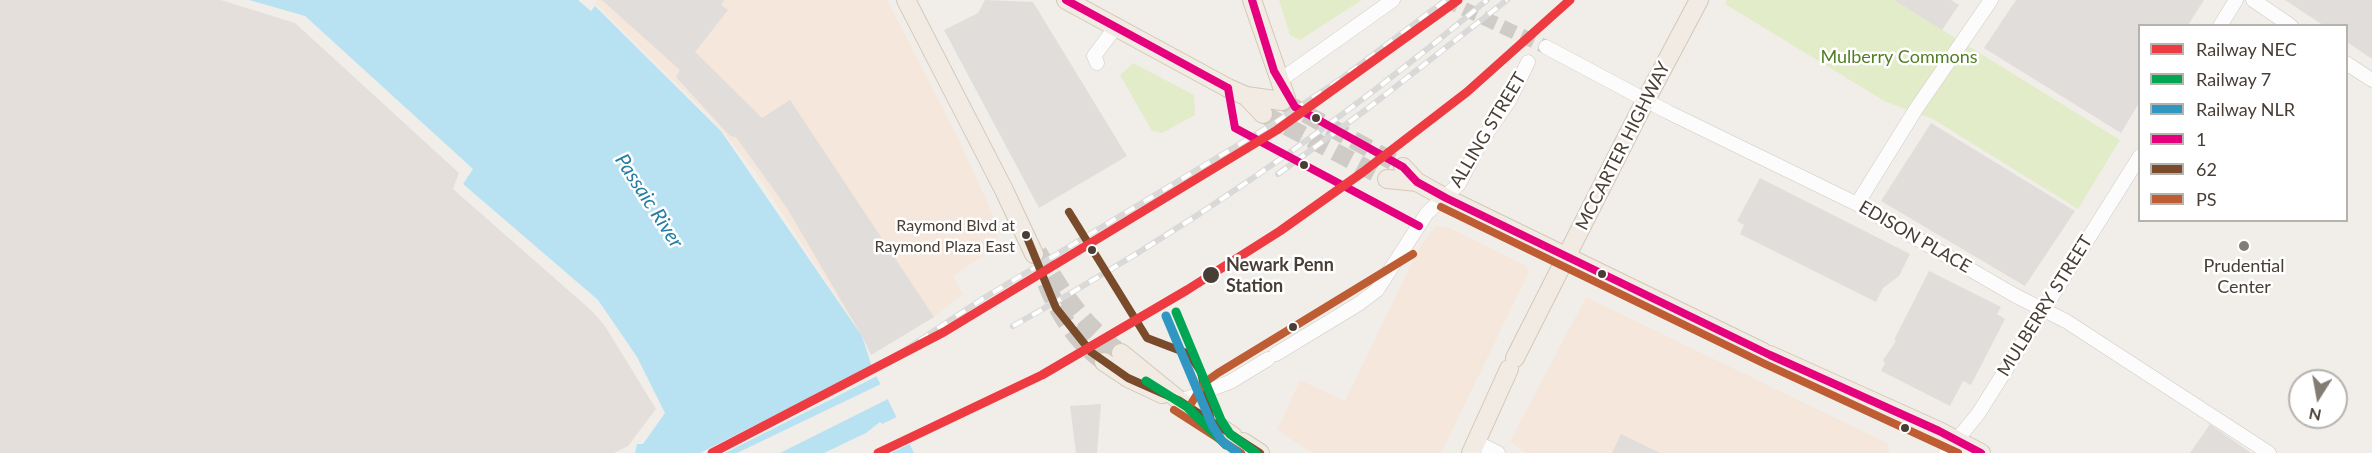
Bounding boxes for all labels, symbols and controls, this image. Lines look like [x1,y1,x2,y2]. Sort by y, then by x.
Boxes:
legend [2138,24,2348,222]
text: Railway NEC [2196,38,2297,60]
park label: Mulberry Commons [1820,46,1978,68]
street label: MCCARTER HIGHWAY [1571,58,1675,234]
text: Railway 7 [2196,68,2271,90]
street label: ALLING STREET [1445,69,1531,191]
text: Railway NLR [2196,98,2295,120]
unlabelled marker [1310,112,1322,124]
text: 1 [2196,128,2206,150]
water label: Passaic River [610,150,688,252]
text: 62 [2196,158,2217,180]
unlabelled marker [1298,159,1310,171]
text: PS [2196,188,2217,210]
street label: EDISON PLACE [1855,196,1975,278]
place label: Raymond Blvd at Raymond Plaza East [875,216,1015,254]
marker: Raymond Blvd at Raymond Plaza East [1020,229,1032,241]
street label: MULBERRY STREET [1993,231,2097,381]
marker: Prudential Center [2237,239,2251,253]
unlabelled marker [1086,244,1098,256]
place label: Newark Penn Station [1226,254,1334,296]
place label: Prudential Center [2203,255,2285,298]
marker: Newark Penn Station [1201,265,1221,285]
unlabelled marker [1596,268,1608,280]
unlabelled marker [1287,321,1299,333]
north arrow [2288,369,2348,429]
text: N [2307,405,2323,426]
unlabelled marker [1899,422,1911,434]

